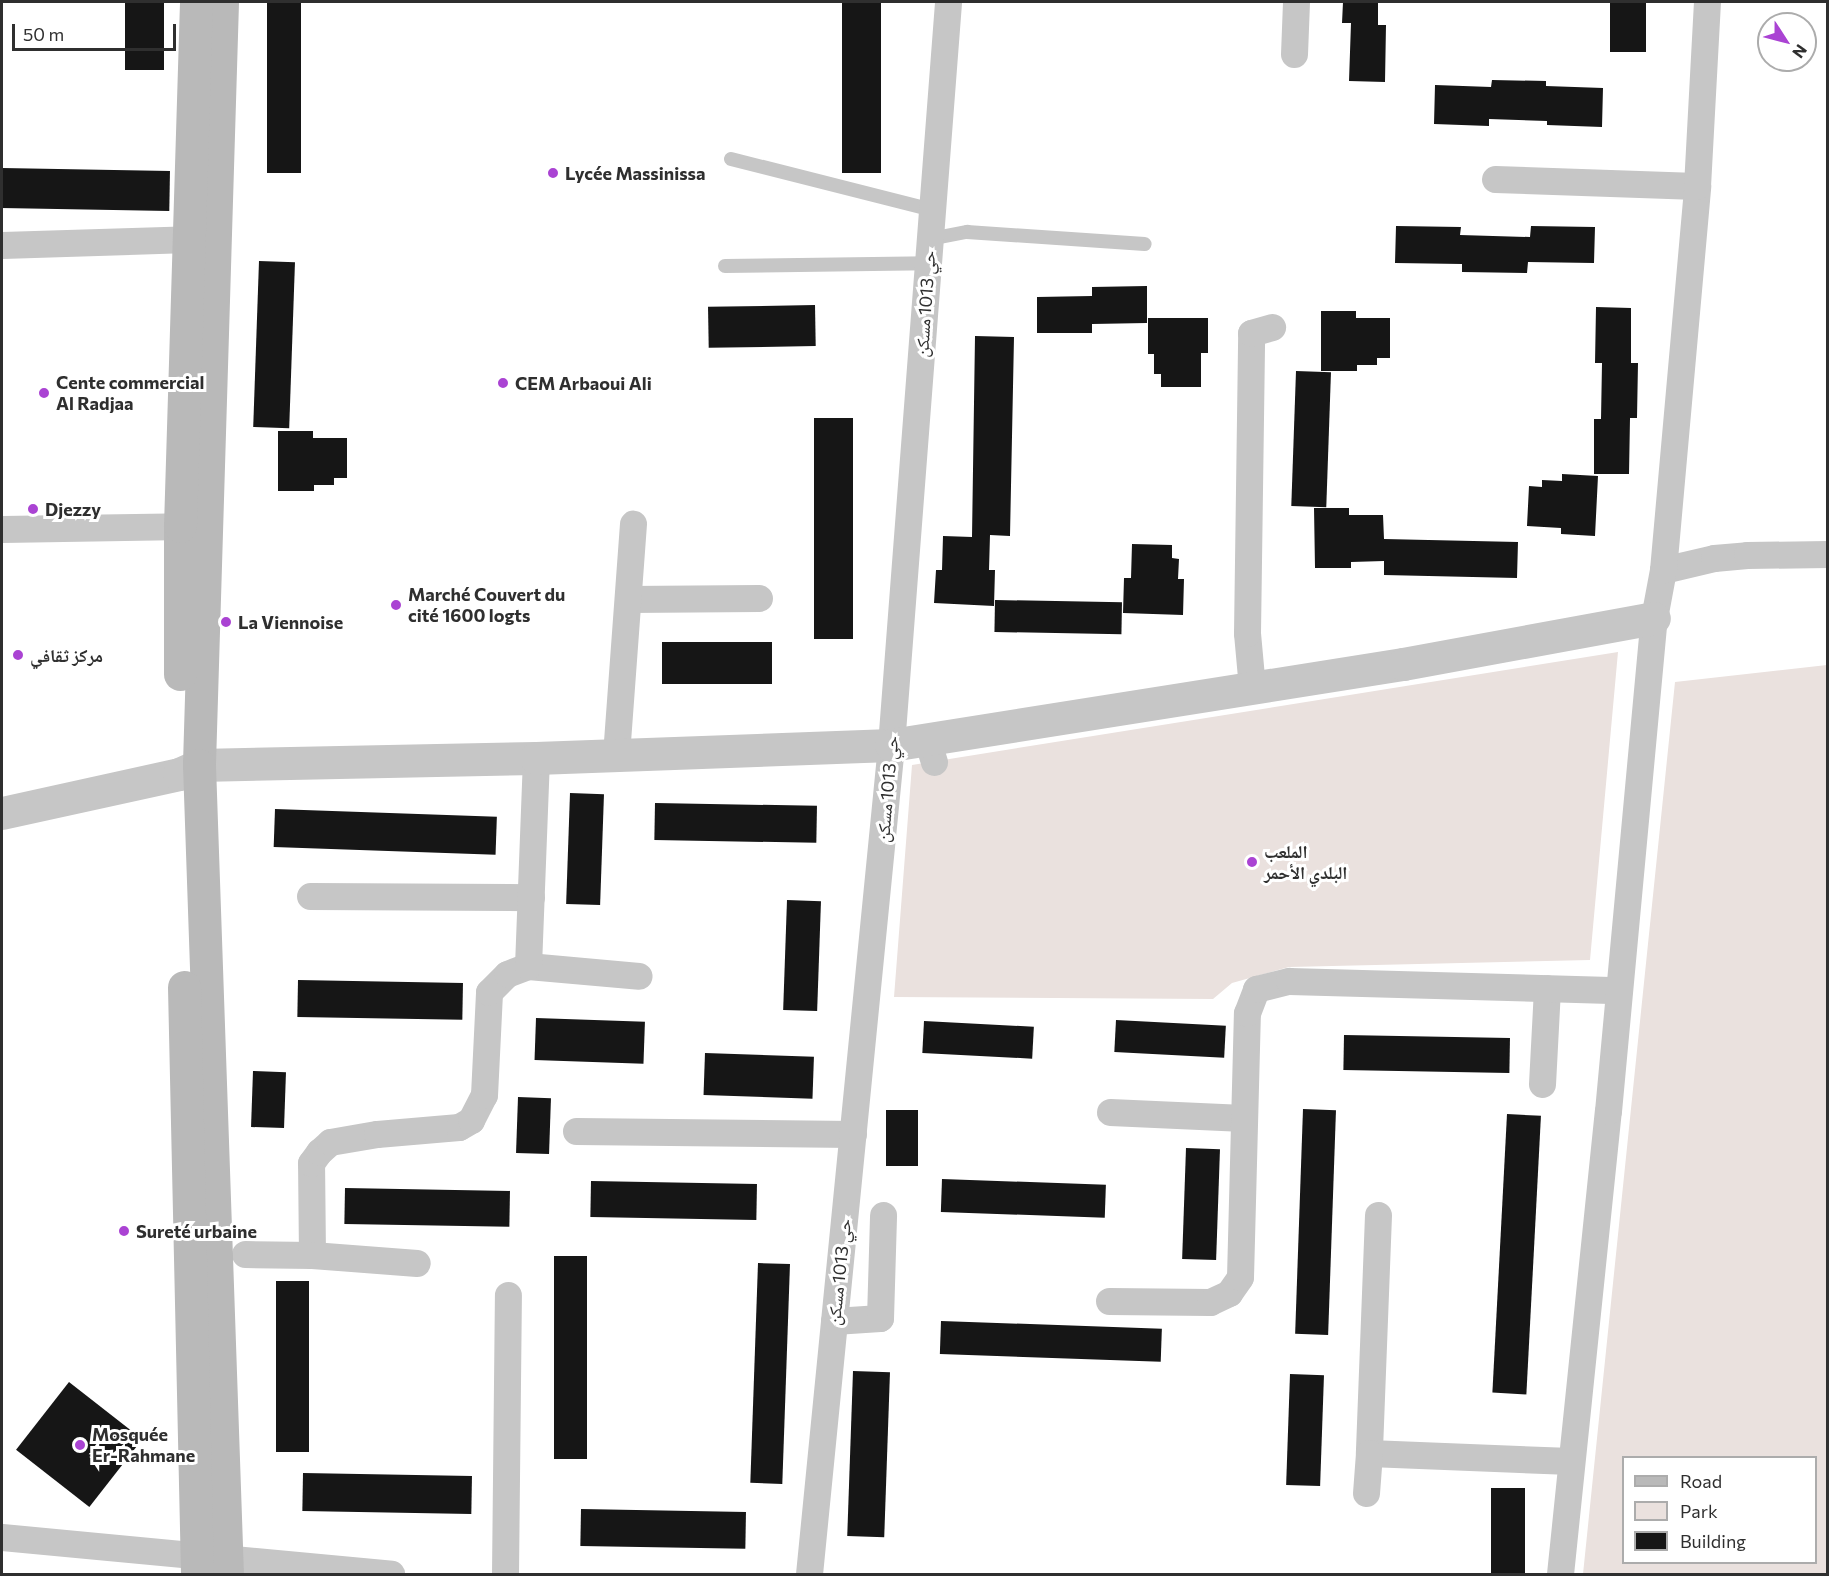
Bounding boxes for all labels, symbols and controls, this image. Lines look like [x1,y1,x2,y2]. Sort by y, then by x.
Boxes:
scale bar [15,12,178,50]
north arrow [1757,12,1817,72]
text: 50 m [23,23,64,45]
text: N [1789,41,1812,62]
place label: Lycée Massinissa [565,162,705,184]
marker: Lycée Massinissa [546,166,560,180]
street label: حي 1013 مسكن [910,250,940,358]
place label: Cente commercial Al Radjaa [56,372,204,415]
place label: CEM Arbaoui Ali [515,372,652,394]
marker: CEM Arbaoui Ali [496,376,510,390]
marker: Cente commercial Al Radjaa [37,386,51,400]
place label: Djezzy [45,498,101,520]
marker: Djezzy [26,502,40,516]
place label: Marché Couvert du cité 1600 logts [408,584,565,626]
marker: Marché Couvert du cité 1600 logts [389,598,403,612]
place label: La Viennoise [238,611,343,633]
marker: La Viennoise [219,615,233,629]
place label: مركز ثقافي [30,644,103,666]
marker: مركز ثقافي [11,648,25,662]
street label: حي 1013 مسكن [872,735,902,843]
place label: الملعب البلدي الأحمر [1264,841,1347,884]
marker: الملعب البلدي الأحمر [1245,855,1259,869]
street label: حي 1013 مسكن [823,1218,855,1326]
place label: Sureté urbaine [136,1220,257,1242]
marker: Sureté urbaine [117,1224,131,1238]
place label: Mosquée Er-Rahmane [92,1424,195,1466]
marker: Mosquée Er-Rahmane [73,1438,87,1452]
legend [1622,1456,1817,1564]
text: Road [1680,1470,1722,1492]
text: Park [1680,1500,1718,1522]
text: Building [1680,1530,1746,1552]

